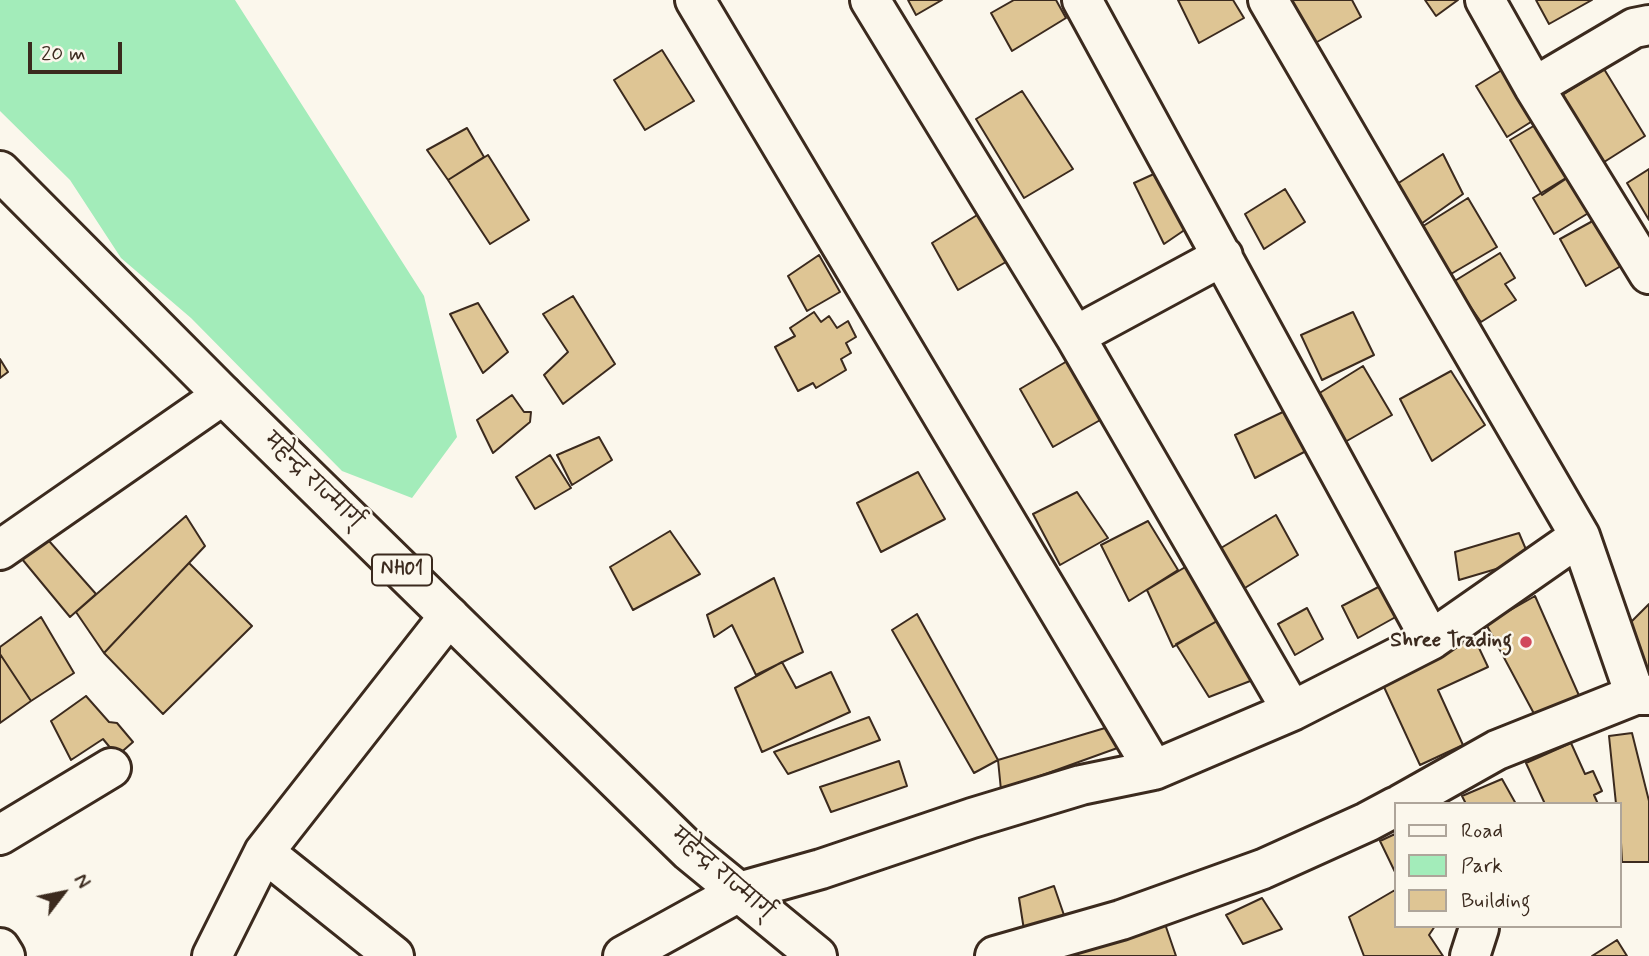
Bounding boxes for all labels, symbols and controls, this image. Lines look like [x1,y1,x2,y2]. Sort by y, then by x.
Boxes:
scale bar [32,28,126,72]
text: 20 m [41,40,86,68]
street label: महेन्द्र राज्मार्ग् [258,429,366,535]
road number: NH01 [372,554,432,586]
place label: Shree Trading [1390,629,1512,655]
marker: Shree Trading [1518,634,1534,650]
legend [1394,802,1621,928]
text: Road [1461,817,1503,845]
street label: महेन्द्र राज्मार्ग् [665,824,777,926]
text: Park [1461,852,1503,880]
north arrow [28,858,98,928]
text: N [67,870,95,894]
text: Building [1461,887,1531,915]

